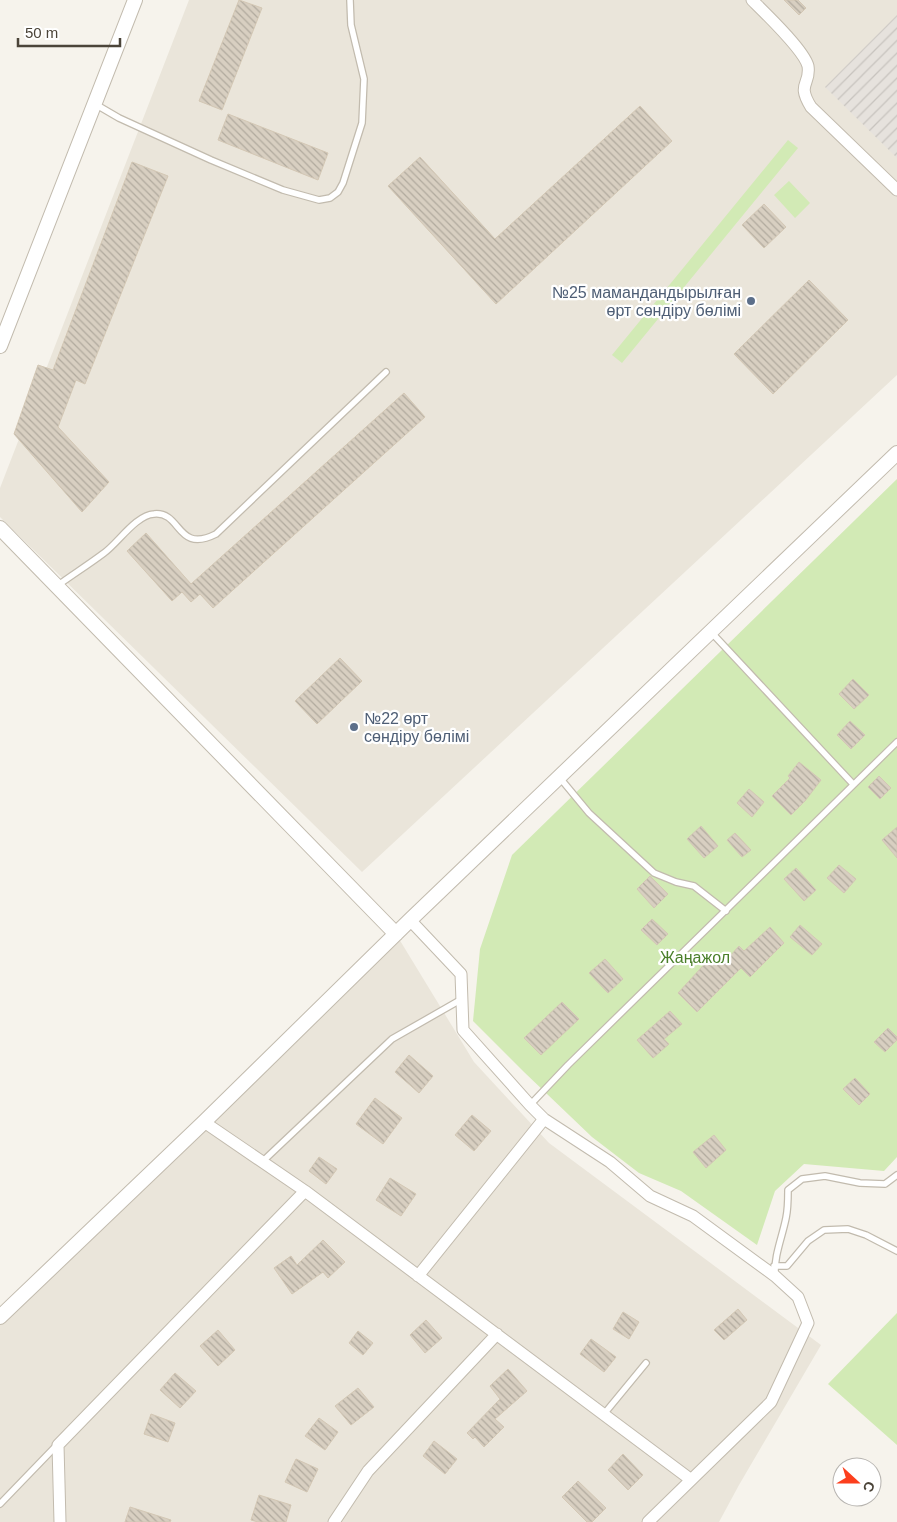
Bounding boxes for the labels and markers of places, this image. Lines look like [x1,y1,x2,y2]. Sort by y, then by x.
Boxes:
place label: №25 мамандандырылған өрт сөндіру бөлімі [552,284,741,319]
marker: №25 мамандандырылған өрт сөндіру бөлімі [745,295,757,307]
place label: №22 өрт сөндіру бөлімі [364,710,469,745]
marker: №22 өрт сөндіру бөлімі [348,721,360,733]

